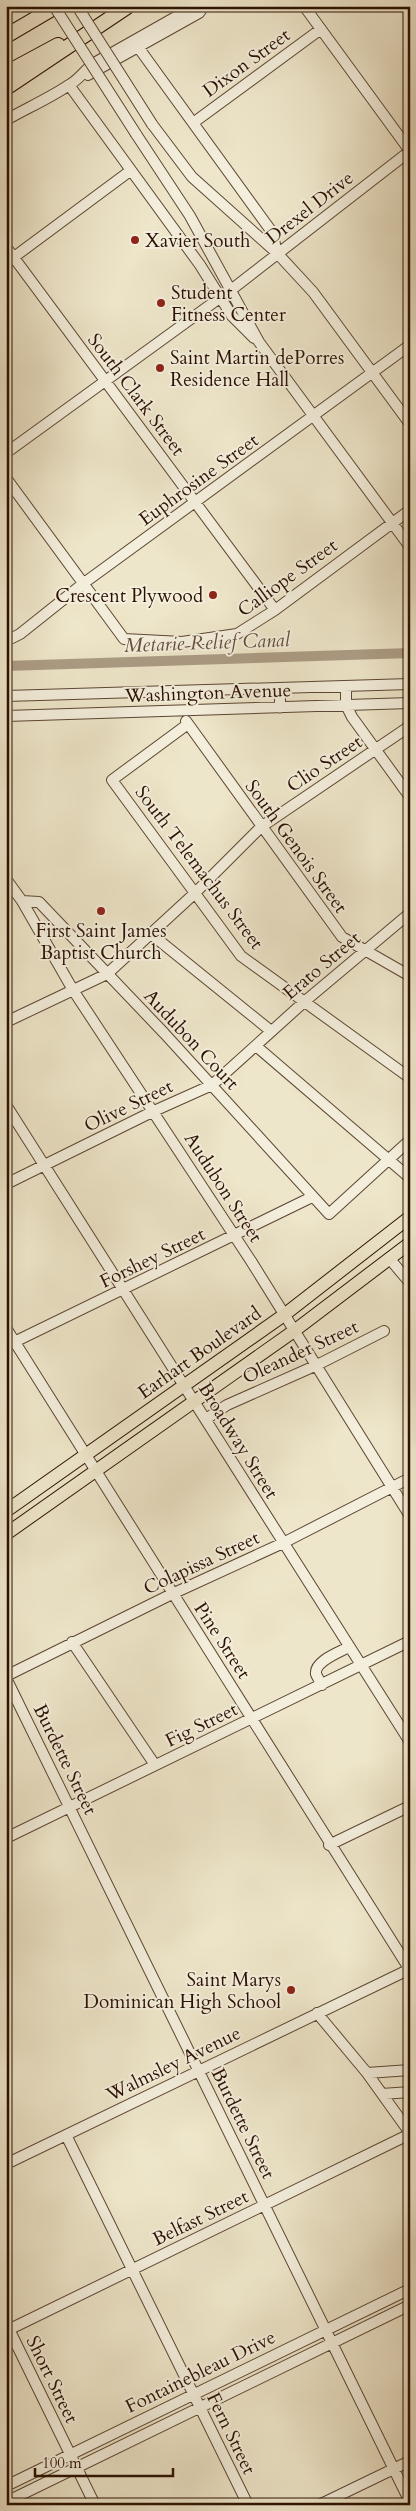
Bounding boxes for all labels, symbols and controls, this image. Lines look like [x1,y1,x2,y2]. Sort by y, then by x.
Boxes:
street label: Dixon Street [198,22,296,103]
street label: Drexel Drive [260,165,359,250]
place label: Xavier South [145,228,251,254]
marker: Xavier South [129,234,141,246]
place label: Student Fitness Center [171,280,286,328]
marker: Student Fitness Center [155,297,167,309]
street label: South Clark Street [82,328,191,461]
place label: Saint Martin dePorres Residence Hall [170,345,344,393]
marker: Saint Martin dePorres Residence Hall [154,362,166,374]
street label: Euphrosine Street [134,428,264,532]
street label: Calliope Street [232,533,343,623]
place label: Crescent Plywood [55,583,203,609]
marker: Crescent Plywood [207,589,219,601]
water label: Metarie Relief Canal [124,626,291,659]
street label: Washington Avenue [123,677,292,709]
street label: Clio Street [282,729,367,799]
street label: South Genois Street [239,775,353,919]
street label: South Telemachus Street [129,780,269,955]
marker: First Saint James Baptist Church [95,905,107,917]
place label: First Saint James Baptist Church [35,918,167,966]
street label: Erato Street [277,926,366,1006]
street label: Audubon Court [138,984,245,1096]
street label: Olive Street [80,1073,177,1139]
street label: Audubon Street [178,1127,269,1248]
street label: Forshey Street [95,1221,210,1295]
street label: Earhart Boulevard [133,1300,267,1405]
street label: Oleander Street [238,1314,363,1390]
street label: Broadway Street [192,1377,284,1504]
street label: Colapissa Street [139,1525,264,1601]
street label: Pine Street [188,1597,257,1684]
street label: Fig Street [161,1696,242,1754]
street label: Burdette Street [27,1700,103,1819]
place label: Saint Marys Dominican High School [84,1967,281,2015]
marker: Saint Marys Dominican High School [285,1984,297,1996]
street label: Walmsley Avenue [101,2020,245,2108]
street label: Burdette Street [205,2064,281,2183]
street label: Belfast Street [148,2184,253,2252]
street label: Fontainebleau Drive [121,2324,280,2420]
street label: Short Street [20,2332,84,2427]
street label: Fern Street [200,2388,262,2479]
scale bar [35,2446,172,2478]
text: 100 m [42,2453,82,2473]

